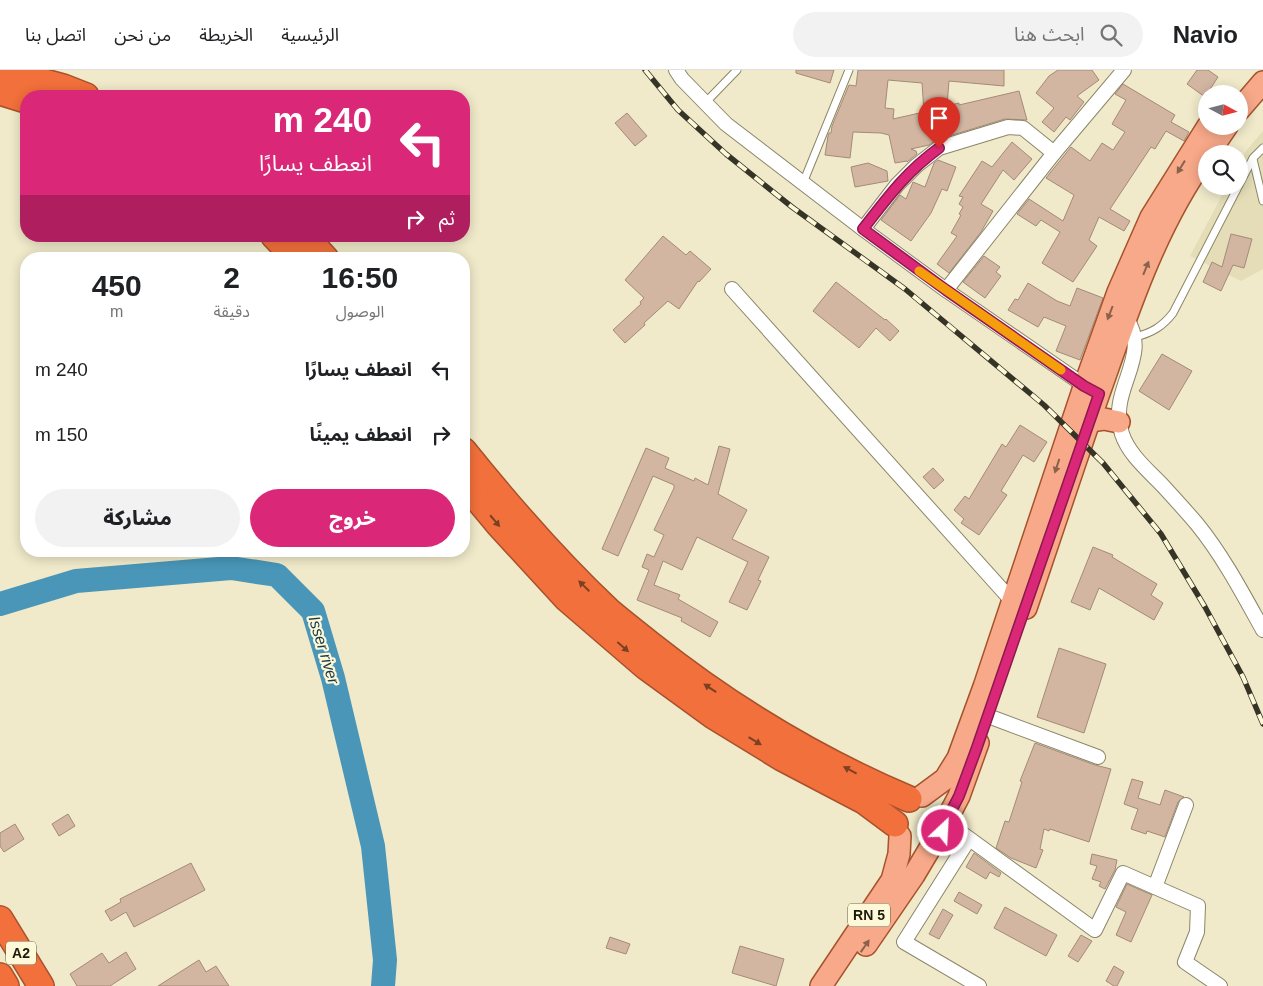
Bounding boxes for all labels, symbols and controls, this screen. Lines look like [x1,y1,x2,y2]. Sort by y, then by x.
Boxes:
search box [793,12,1143,57]
icon: search [1097,21,1125,49]
text: Navio [1173,21,1238,48]
text: ابحث هنا [1014,24,1085,45]
text: اتصل بنا [25,25,86,45]
text: من نحن [114,25,171,45]
text: الخريطة [199,25,253,45]
text: الرئيسية [281,25,339,45]
north arrow [1198,85,1248,135]
map controls [1198,85,1248,195]
pin [918,97,960,148]
text: 240 m [273,100,372,139]
icon: arrive [925,104,953,132]
icon: left [390,110,455,175]
button: search [1198,145,1248,195]
text: انعطف يسارًا [259,151,372,176]
one-way arrow [1177,161,1186,174]
icon: right [401,205,429,233]
text: ثم [439,208,455,229]
one-way arrow [1142,260,1150,275]
text: 2 [223,261,240,294]
text: 16:50 [322,261,398,294]
text: 450 [92,269,142,302]
text: m [110,303,123,320]
text: دقيقة [213,303,250,320]
text: الوصول [336,303,384,320]
one-way arrow [1106,306,1114,321]
icon: left [427,356,455,384]
text: 240 m [35,359,88,380]
text: انعطف يسارًا [305,359,412,380]
icon: right [427,421,455,449]
text: 150 m [35,424,88,445]
text: انعطف يمينًا [310,424,412,445]
one-way arrow [1053,459,1060,474]
button: مشاركة [35,489,240,547]
button: خروج [250,489,455,547]
one-way arrow [489,514,501,526]
one-way arrow [578,580,590,592]
water label: Isser river [306,614,343,687]
one-way arrow [616,641,628,653]
one-way arrow [703,683,716,693]
one-way arrow [748,737,761,746]
one-way arrow [842,766,857,774]
position arrow [916,804,968,856]
road number: RN 5 [848,904,890,926]
one-way arrow [860,939,870,953]
road number: A2 [6,941,36,964]

